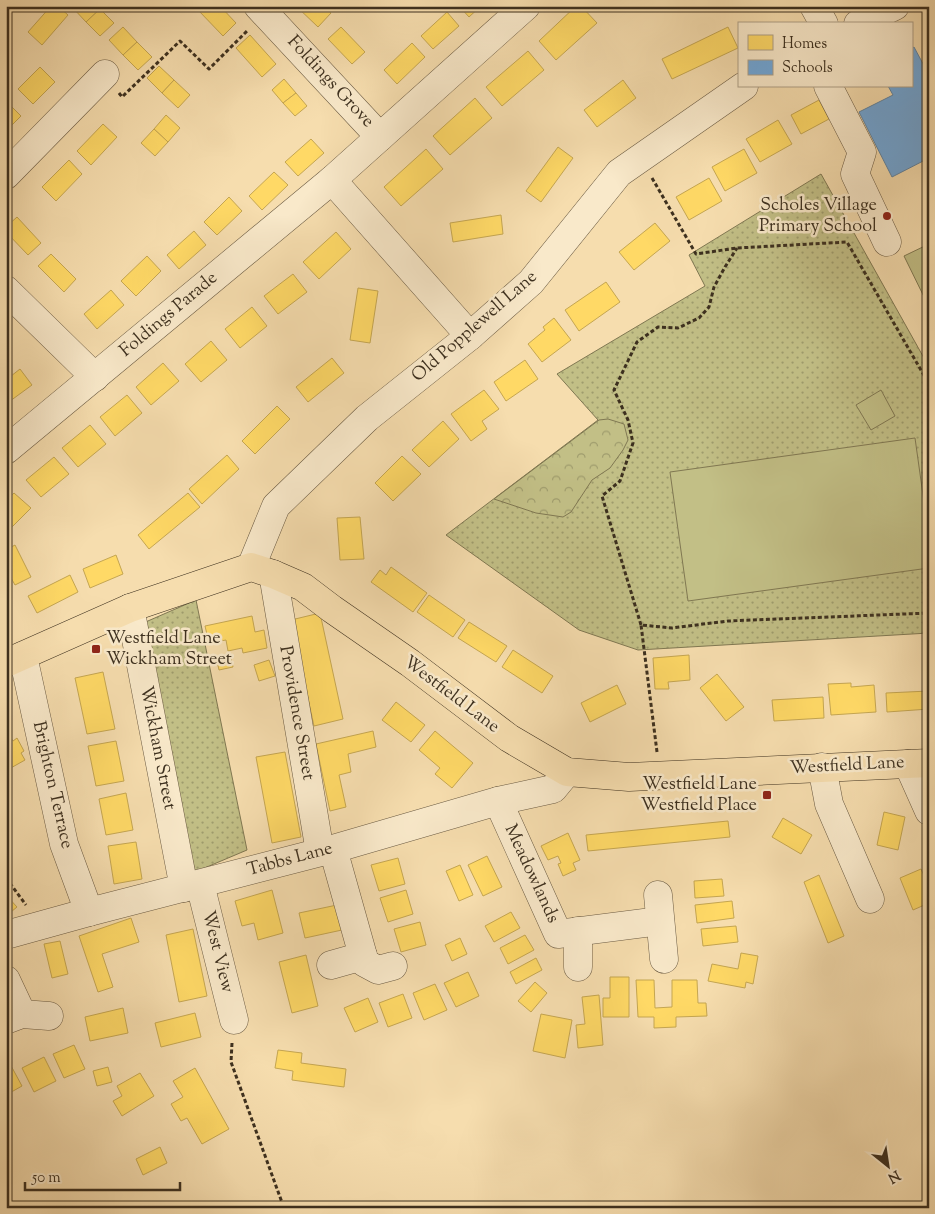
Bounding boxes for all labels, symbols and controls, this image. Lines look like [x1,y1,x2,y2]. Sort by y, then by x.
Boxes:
legend [738,22,912,88]
street label: Foldings Grove [280,30,380,134]
text: Homes [782,34,827,55]
text: Schools [782,58,833,79]
place label: Scholes Village Primary School [759,193,877,240]
marker: Scholes Village Primary School [881,210,893,222]
street label: Old Popplewell Lane [406,265,544,389]
street label: Foldings Parade [114,266,224,364]
place label: Westfield Lane Wickham Street [106,626,232,673]
marker: Westfield Lane Wickham Street [90,643,102,655]
street label: Providence Street [271,644,321,782]
street label: Westfield Lane [397,650,505,740]
street label: Wickham Street [132,684,182,812]
street label: Brighton Terrace [25,719,79,851]
street label: Westfield Lane [789,750,905,782]
place label: Westfield Lane Westfield Place [641,772,757,819]
marker: Westfield Lane Westfield Place [761,789,773,801]
street label: Meadowlands [497,820,565,928]
street label: Tabbs Lane [244,836,336,884]
street label: West View [194,908,240,996]
north arrow [862,1142,912,1192]
scale bar [25,1159,180,1191]
text: N [884,1164,903,1187]
text: 50 m [31,1168,61,1189]

